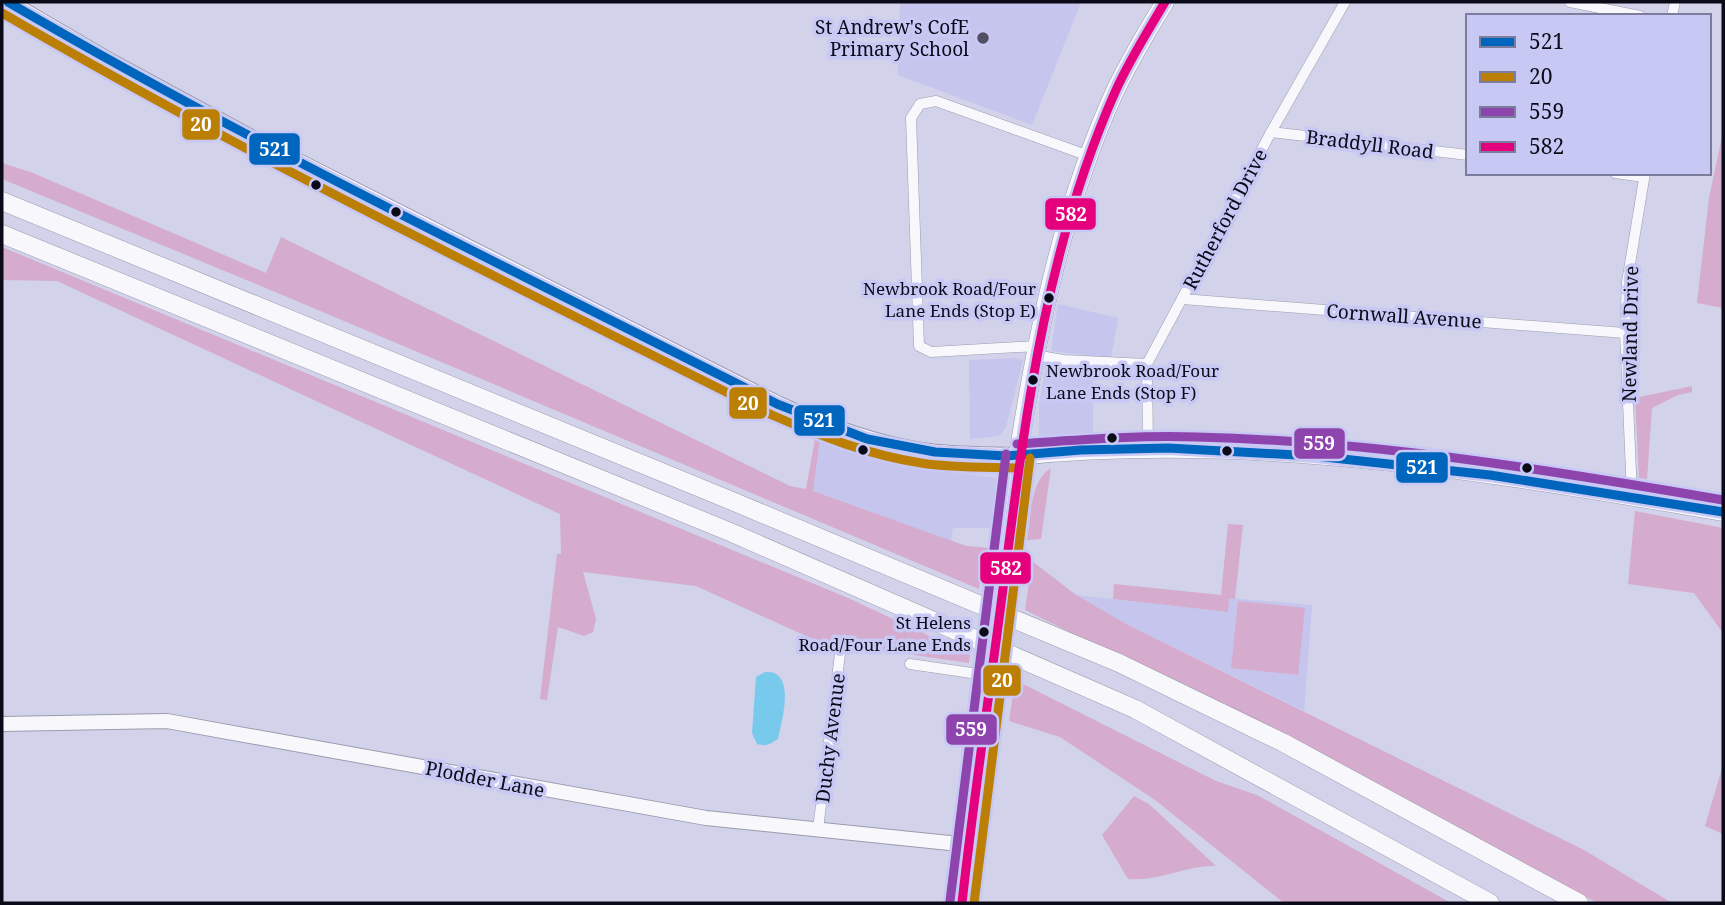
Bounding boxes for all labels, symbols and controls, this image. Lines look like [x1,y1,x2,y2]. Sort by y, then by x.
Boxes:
place label: St Andrew's CofE Primary School [815,14,969,62]
legend [1466,14,1711,175]
text: 521 [1529,27,1564,55]
marker: St Andrew's CofE Primary School [975,30,991,46]
text: 20 [1529,62,1552,90]
text: 559 [1529,97,1564,125]
line badge: 20 [181,108,221,141]
text: 20 [190,111,212,137]
street label: Braddyll Road [1305,123,1436,165]
line badge: 521 [248,132,301,166]
text: 582 [1529,132,1564,160]
text: 521 [259,136,291,162]
street label: Rutherford Drive [1177,144,1273,294]
unlabelled marker [309,178,323,192]
line badge: 582 [1044,197,1097,231]
text: 582 [1055,201,1087,227]
unlabelled marker [389,205,403,219]
street label: Newland Drive [1616,266,1644,402]
place label: Newbrook Road/Four Lane Ends (Stop E) [863,277,1036,322]
marker: Newbrook Road/Four Lane Ends (Stop E) [1042,291,1056,305]
street label: Cornwall Avenue [1326,298,1482,334]
place label: Newbrook Road/Four Lane Ends (Stop F) [1046,359,1219,404]
marker: Newbrook Road/Four Lane Ends (Stop F) [1026,373,1040,387]
line badge: 20 [728,386,768,420]
text: 20 [737,390,759,416]
line badge: 521 [793,404,846,437]
text: 521 [803,407,835,433]
line badge: 559 [1293,427,1346,460]
text: 559 [1303,430,1335,456]
unlabelled marker [1105,431,1119,445]
unlabelled marker [856,443,870,457]
unlabelled marker [1220,444,1234,458]
line badge: 521 [1395,451,1449,484]
text: 521 [1406,454,1438,480]
unlabelled marker [1520,461,1534,475]
line badge: 582 [979,551,1032,585]
text: 582 [990,555,1022,581]
place label: St Helens Road/Four Lane Ends [798,611,971,656]
marker: St Helens Road/Four Lane Ends [977,625,991,639]
line badge: 20 [982,664,1022,697]
text: 20 [991,667,1013,693]
street label: Duchy Avenue [809,672,851,804]
line badge: 559 [945,713,998,746]
text: 559 [955,716,987,742]
street label: Plodder Lane [423,755,547,803]

